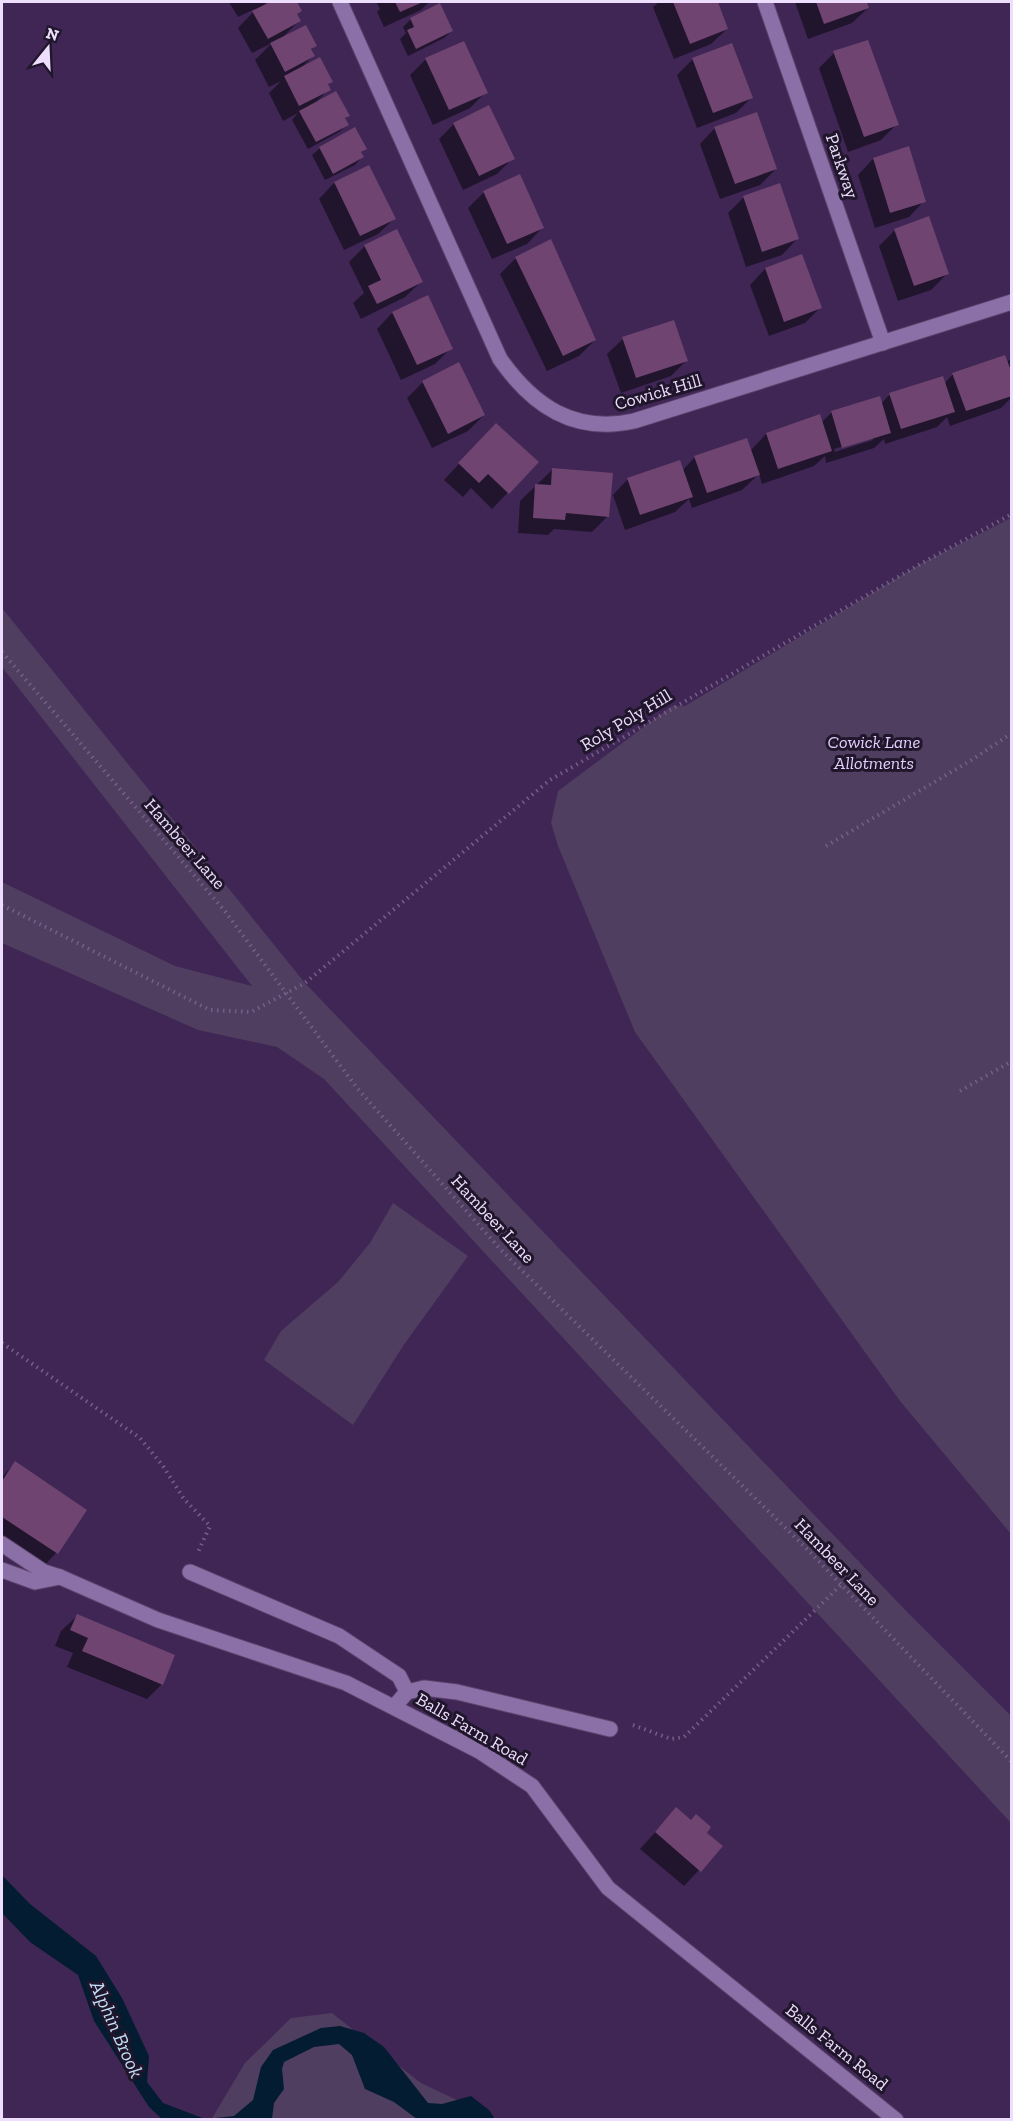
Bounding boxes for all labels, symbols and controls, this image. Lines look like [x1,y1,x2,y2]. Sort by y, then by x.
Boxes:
north arrow [18,18,78,78]
text: N [44,23,61,45]
street label: Parkway [821,131,864,202]
street label: Cowick Hill [612,369,704,415]
street label: Roly Poly Hill [576,684,676,756]
park label: Cowick Lane Allotments [828,731,921,774]
street label: Hambeer Lane [140,794,230,894]
street label: Hambeer Lane [446,1170,540,1268]
street label: Hambeer Lane [790,1514,884,1610]
street label: Balls Farm Road [412,1688,532,1770]
water label: Alphin Brook [84,1976,149,2082]
street label: Balls Farm Road [781,1999,893,2095]

